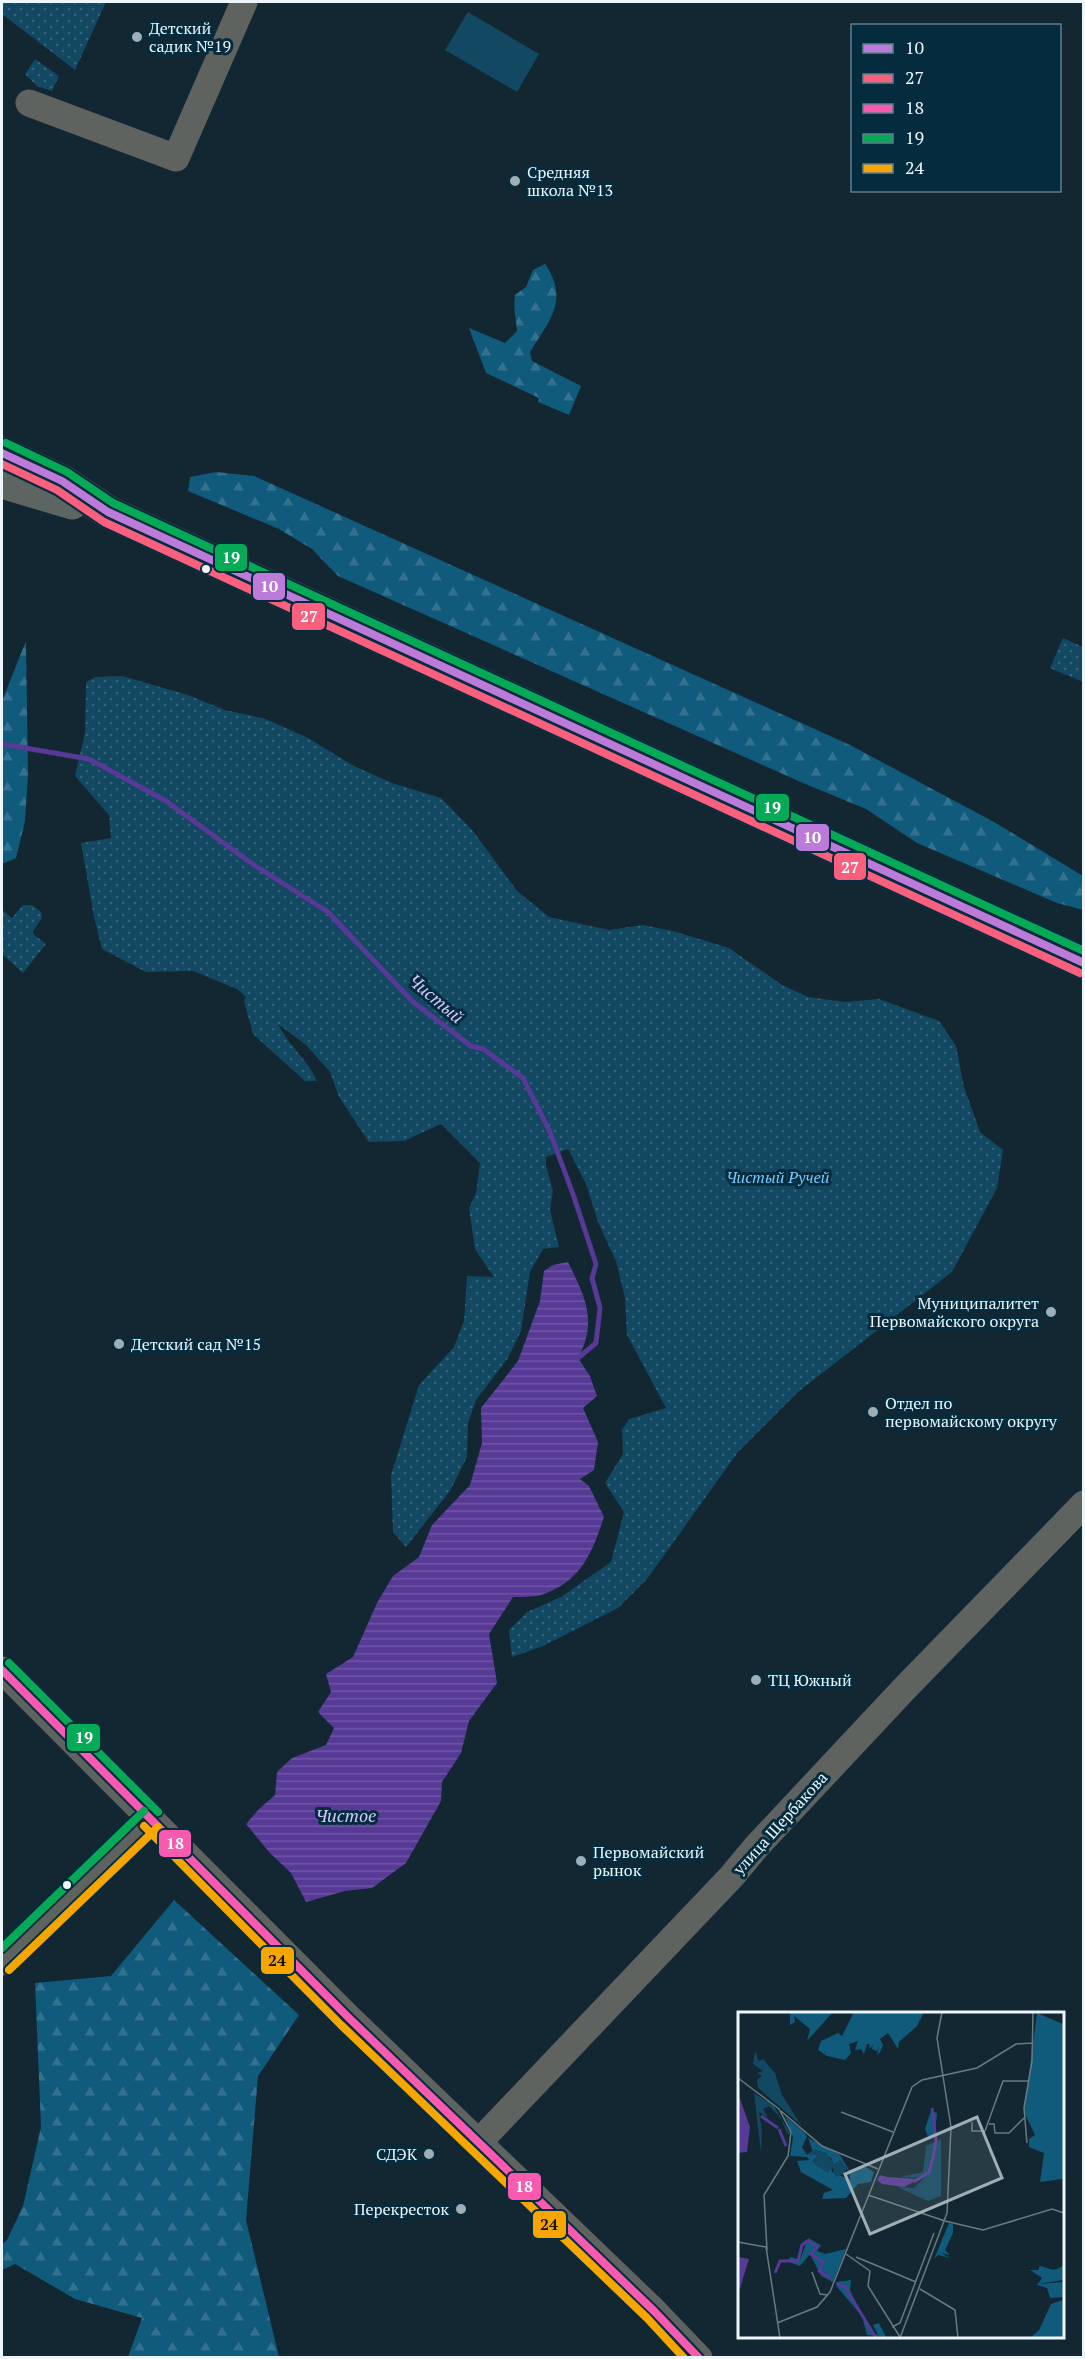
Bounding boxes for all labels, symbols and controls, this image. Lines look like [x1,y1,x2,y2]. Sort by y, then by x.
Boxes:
place label: Детский садик №19 [149,17,231,57]
legend [851,24,1061,192]
marker: Детский садик №19 [130,30,144,44]
text: 10 [905,35,924,59]
text: 27 [905,65,924,89]
text: 18 [905,95,924,119]
text: 19 [905,125,924,149]
text: 24 [905,155,925,179]
place label: Средняя школа №13 [527,161,613,201]
marker: Средняя школа №13 [508,174,522,188]
line badge: 19 [214,543,248,572]
text: 19 [222,546,240,568]
unlabelled marker [200,563,212,575]
line badge: 10 [252,572,286,601]
text: 10 [260,575,278,597]
line badge: 27 [291,602,326,631]
text: 27 [300,605,318,627]
line badge: 19 [755,793,790,822]
text: 19 [763,796,781,818]
line badge: 10 [795,823,830,852]
text: 10 [803,826,821,848]
line badge: 27 [833,852,867,881]
text: 27 [841,856,859,878]
water label: Чистый [404,968,469,1028]
park label: Чистый Ручей [727,1166,830,1188]
place label: Муниципалитет Первомайского округа [870,1292,1039,1332]
marker: Муниципалитет Первомайского округа [1044,1305,1058,1319]
place label: Детский сад №15 [131,1333,261,1355]
marker: Детский сад №15 [112,1337,126,1351]
place label: Отдел по первомайскому округу [885,1392,1058,1432]
marker: Отдел по первомайскому округу [866,1405,880,1419]
place label: ТЦ Южный [768,1669,852,1691]
marker: ТЦ Южный [749,1673,763,1687]
line badge: 19 [66,1723,101,1752]
text: 19 [75,1726,93,1748]
street label: улица Щербакова [727,1767,832,1880]
water label: Чистое [316,1803,376,1827]
line badge: 18 [158,1829,192,1858]
text: 18 [166,1832,184,1854]
place label: Первомайский рынок [593,1841,704,1881]
marker: Первомайский рынок [574,1854,588,1868]
unlabelled marker [61,1879,73,1891]
line badge: 24 [260,1946,295,1975]
text: 24 [268,1949,286,1971]
inset map [738,2012,1064,2338]
place label: СДЭК [376,2143,418,2165]
marker: СДЭК [422,2147,436,2161]
line badge: 18 [507,2172,542,2201]
text: 18 [515,2175,533,2197]
place label: Перекресток [354,2198,449,2220]
marker: Перекресток [454,2202,468,2216]
line badge: 24 [532,2210,567,2239]
text: 24 [540,2213,558,2235]

